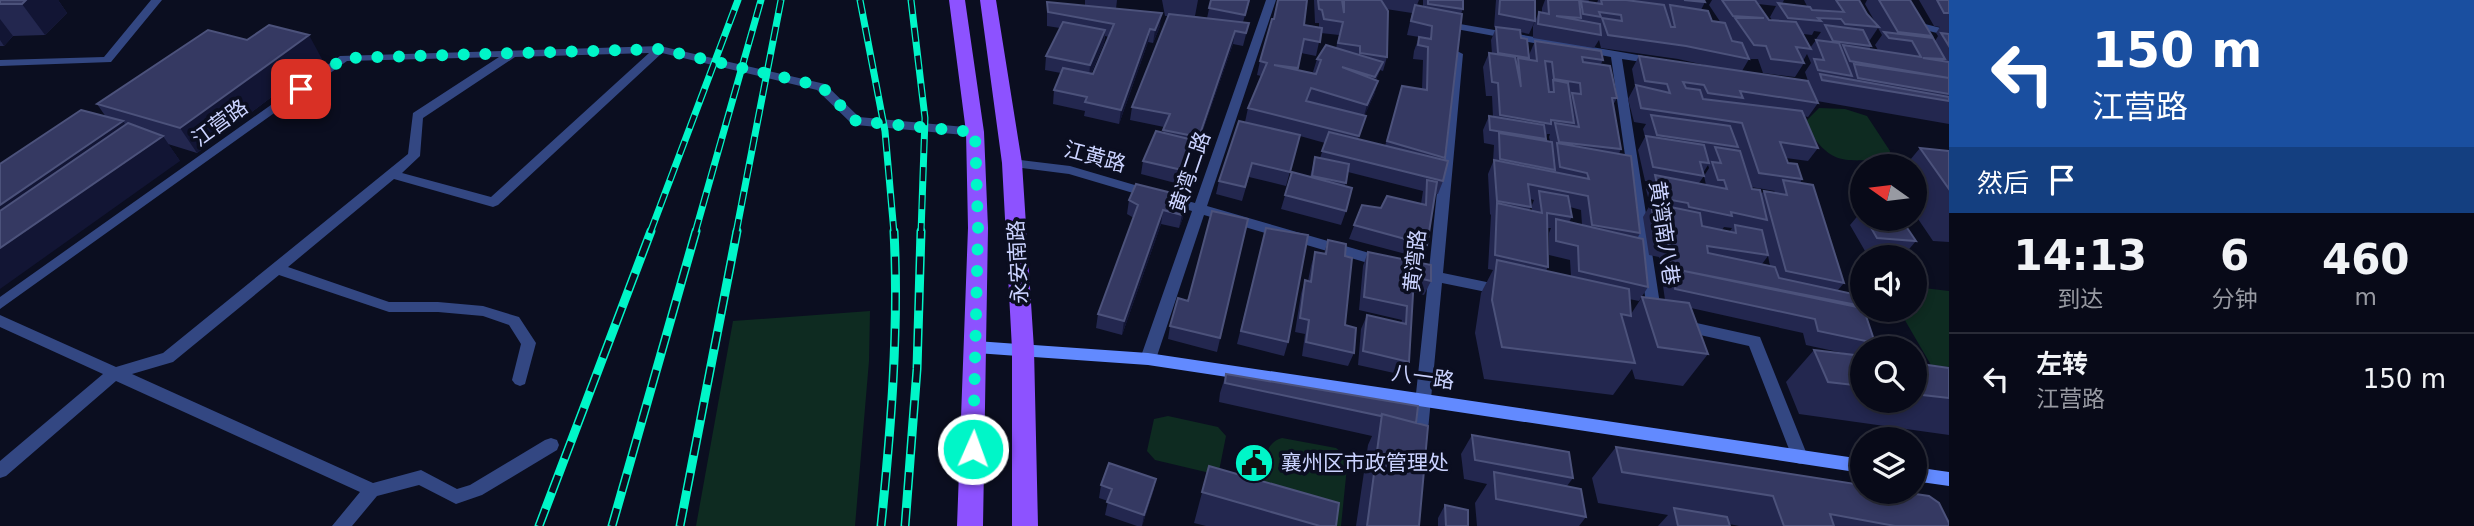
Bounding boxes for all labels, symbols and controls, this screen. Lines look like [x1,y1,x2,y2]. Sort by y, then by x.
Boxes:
text: 150 m [2092,22,2262,79]
icon: left [1977,28,2068,119]
pin [271,59,331,119]
icon: arrive [282,70,320,108]
text: 江营路 [2092,88,2188,126]
street label: 江营路 [187,95,253,151]
street label: 黄湾二路 [1165,128,1215,216]
street label: 江黄路 [1061,137,1129,177]
north arrow [1850,154,1927,231]
map controls [1850,154,1927,504]
icon: arrive [2043,161,2081,199]
text: 然后 [1977,168,2029,198]
street label: 黄湾南八巷 [1645,179,1683,287]
street label: 永安南路 [1004,219,1032,305]
street label: 黄湾路 [1400,228,1430,294]
text: 14:13 [2013,231,2147,280]
text: 6 [2220,231,2249,280]
text: 460 [2322,235,2410,284]
button: sound [1850,245,1927,322]
text: m [2355,284,2377,310]
text: 到达 [2057,286,2103,312]
text: 分钟 [2212,286,2258,312]
button: search [1850,336,1927,413]
text: 左转 [2036,349,2088,379]
icon: left [1977,360,2015,398]
street label: 八一路 [1390,361,1456,393]
text: 150 m [2363,364,2446,394]
text: 江营路 [2036,386,2105,412]
position arrow [936,412,1010,486]
button: layers [1850,427,1927,504]
public building icon: 襄州区市政管理处 [1233,442,1275,484]
place label: 襄州区市政管理处 [1281,451,1449,475]

